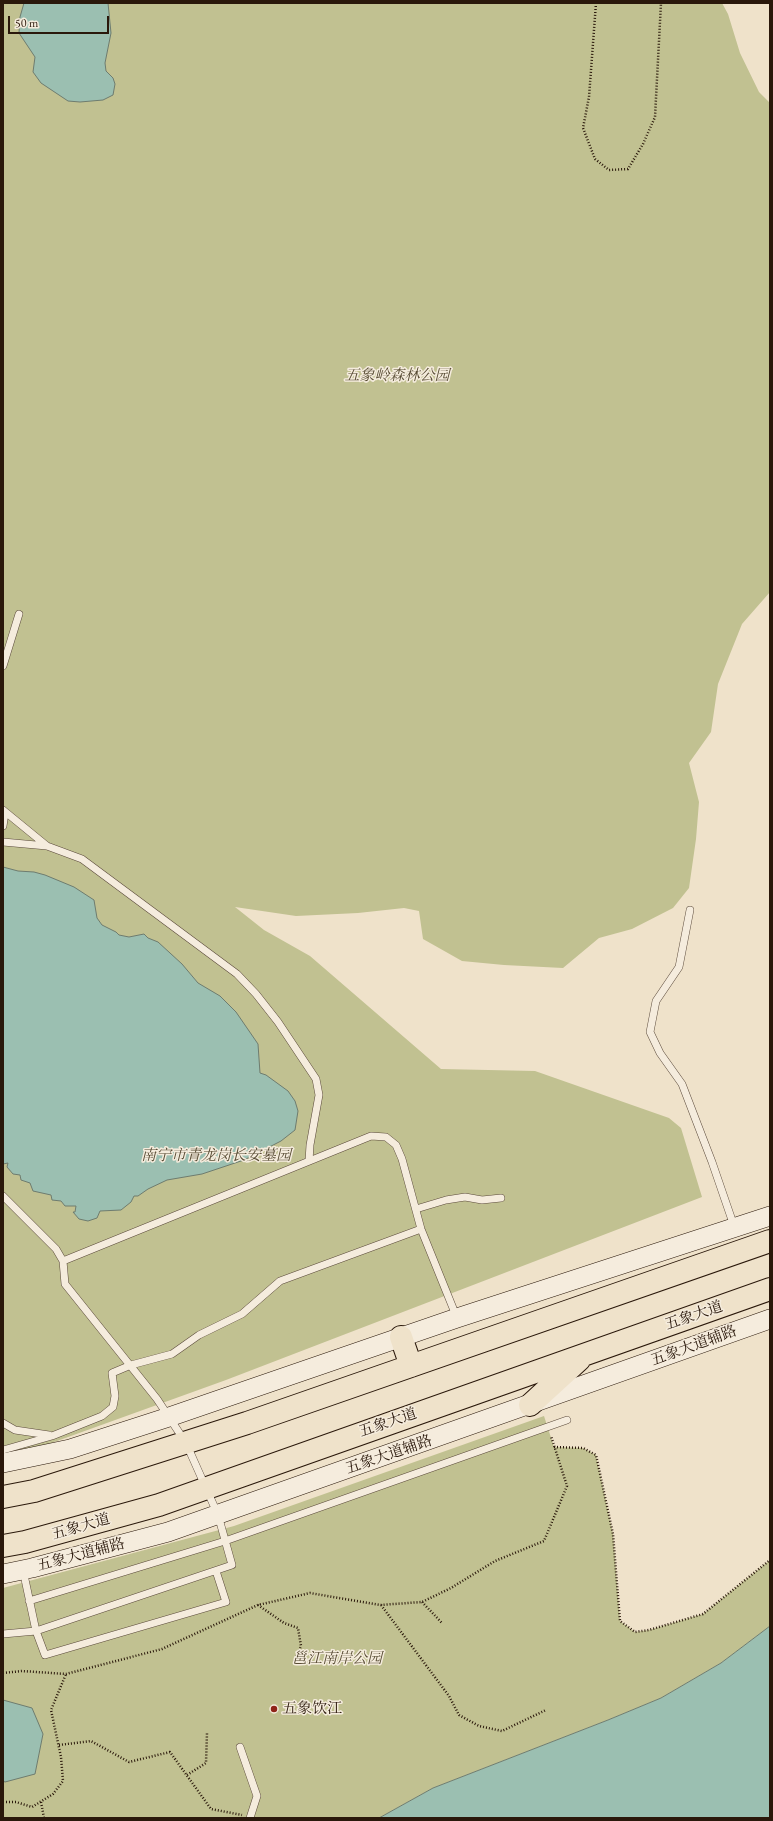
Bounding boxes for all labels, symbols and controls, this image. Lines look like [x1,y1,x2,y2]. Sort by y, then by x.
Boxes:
scale bar [10,8,111,34]
text: 50 m [15,15,38,31]
park label: 五象岭森林公园 [345,367,449,385]
park label: 南宁市青龙岗长安墓园 [141,1147,291,1165]
street label: 五象大道 [663,1298,725,1334]
street label: 五象大道辅路 [649,1322,739,1370]
street label: 五象大道 [357,1405,419,1441]
street label: 五象大道辅路 [344,1432,434,1478]
street label: 五象大道 [50,1510,112,1544]
street label: 五象大道辅路 [35,1535,127,1575]
park label: 邕江南岸公园 [292,1650,382,1668]
place label: 五象饮江 [282,1700,342,1718]
marker: 五象饮江 [269,1704,279,1714]

